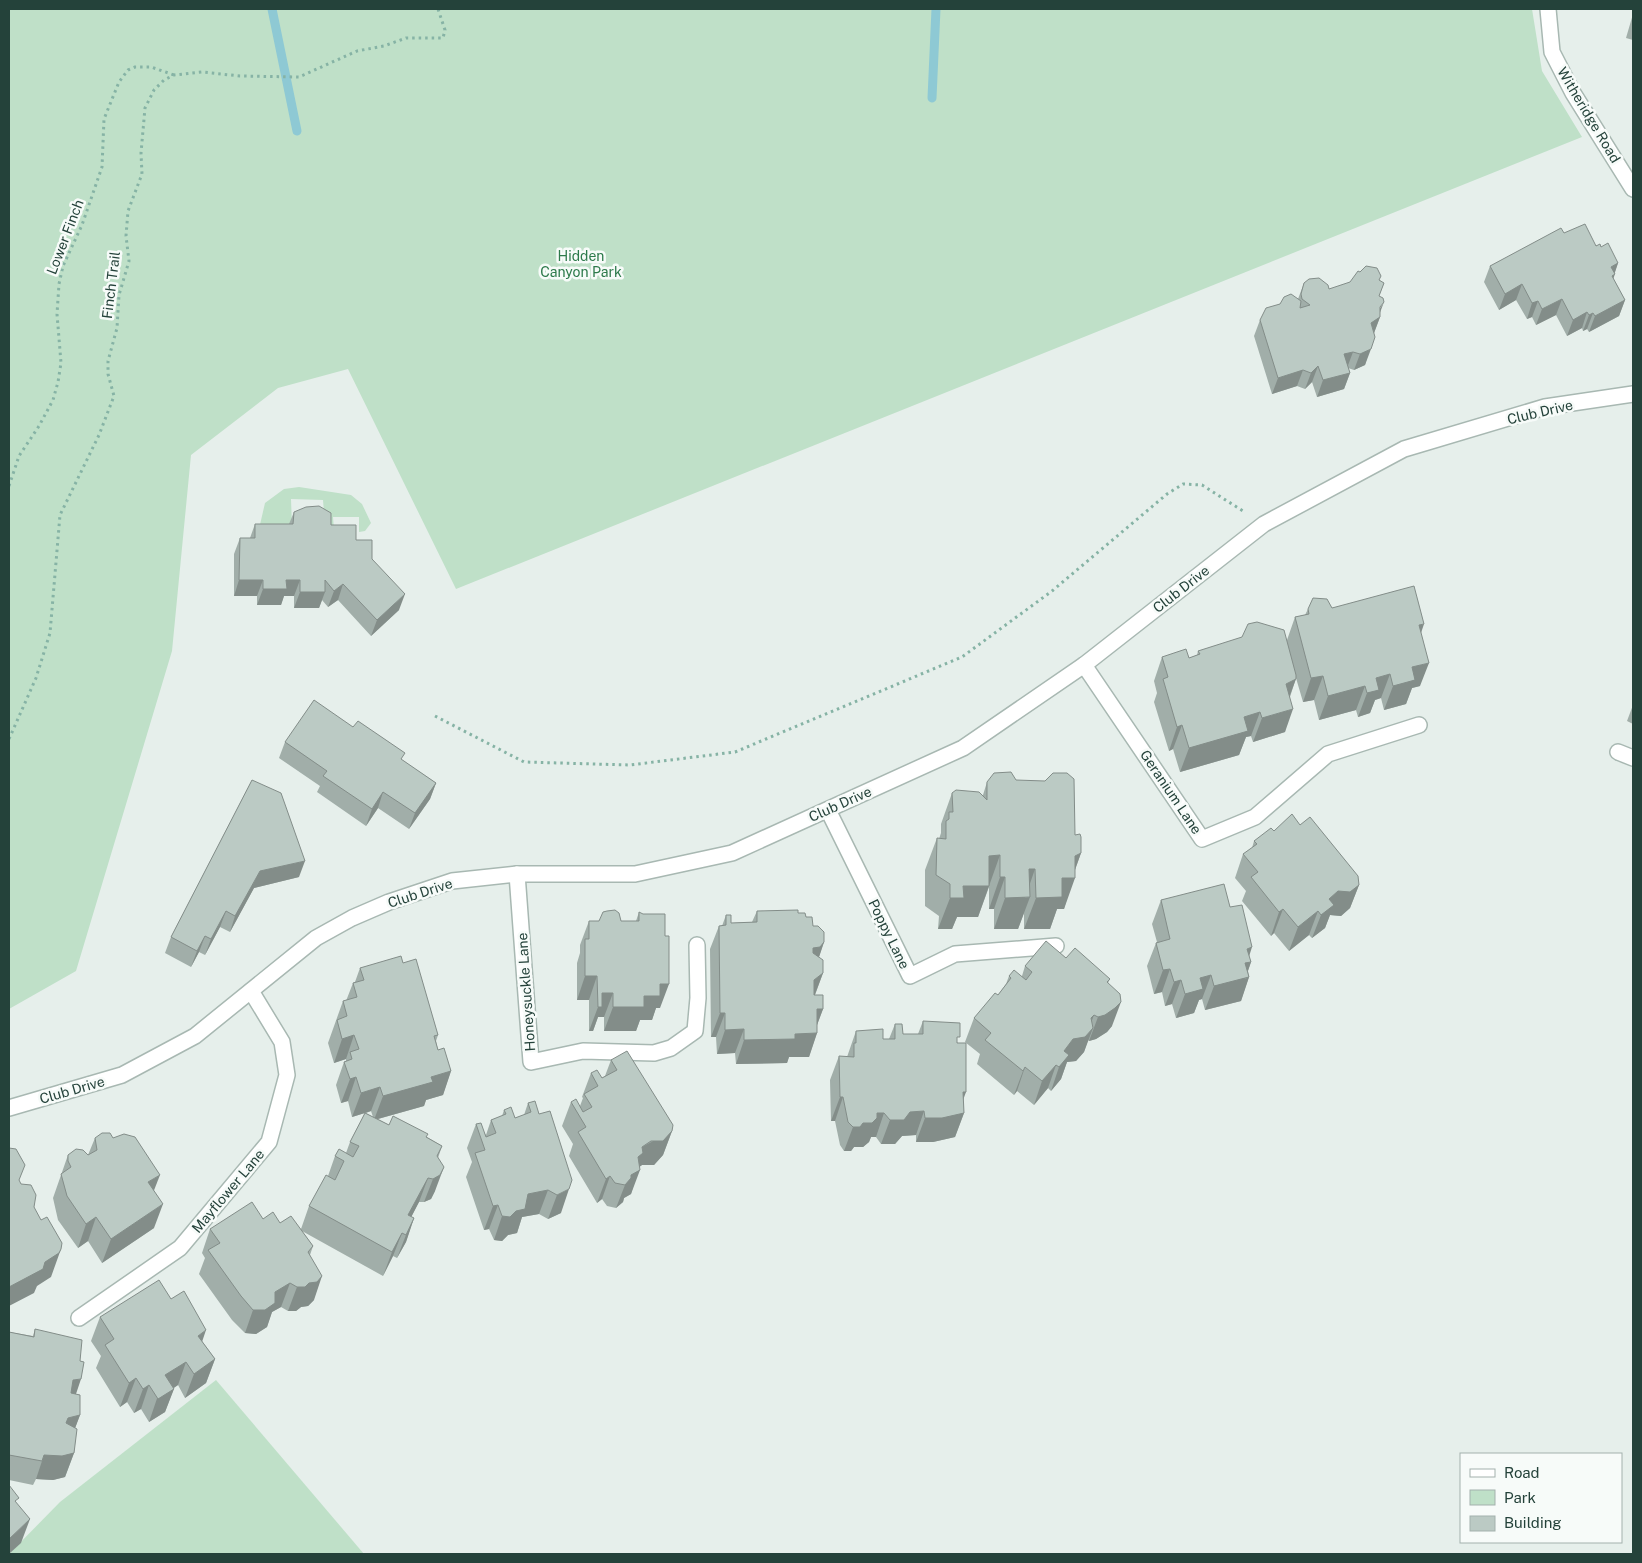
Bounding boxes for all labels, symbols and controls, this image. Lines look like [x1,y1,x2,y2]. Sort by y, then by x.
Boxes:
street label: Witheridge Road [1554,64,1624,166]
street label: Lower Finch [43,197,87,277]
park label: Hidden Canyon Park [540,248,622,280]
street label: Finch Trail [99,250,123,320]
street label: Club Drive [1506,397,1575,427]
street label: Club Drive [1150,562,1212,616]
street label: Geranium Lane [1137,747,1205,837]
street label: Club Drive [806,783,874,825]
street label: Club Drive [386,875,454,911]
street label: Poppy Lane [865,896,913,972]
street label: Honeysuckle Lane [514,932,538,1052]
street label: Club Drive [38,1073,106,1107]
street label: Mayflower Lane [189,1146,268,1236]
legend [1460,1453,1622,1543]
text: Road [1504,1464,1540,1481]
text: Park [1504,1489,1536,1506]
text: Building [1504,1514,1562,1531]

